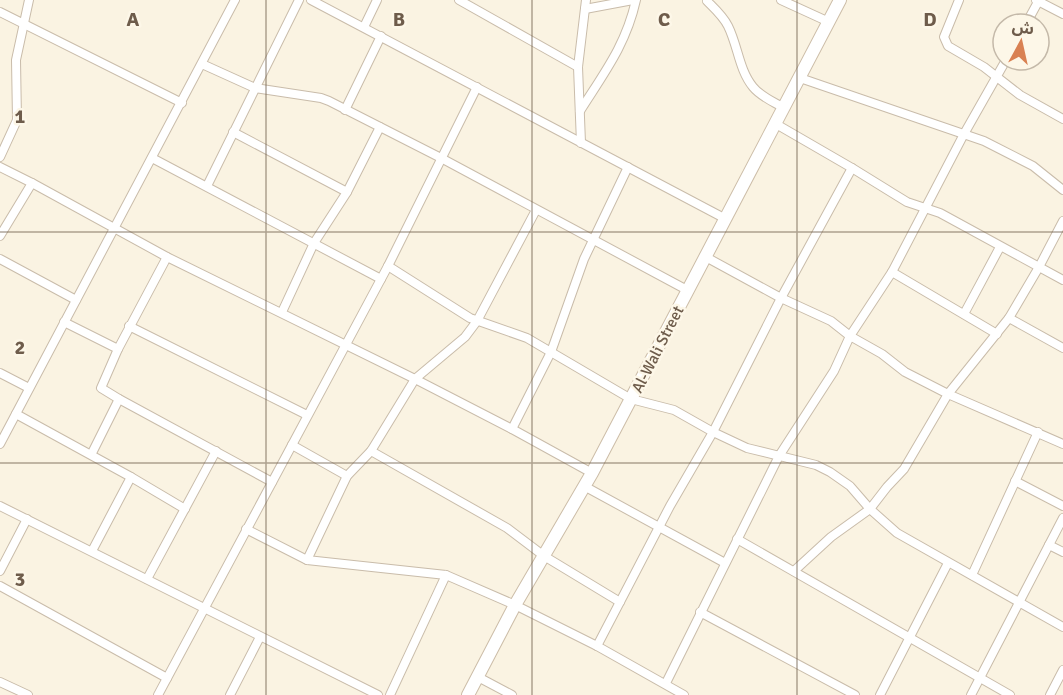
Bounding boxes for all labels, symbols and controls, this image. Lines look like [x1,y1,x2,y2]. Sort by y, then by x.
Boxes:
text: A [127,7,140,32]
text: B [393,7,405,32]
text: C [658,7,670,32]
text: D [923,7,937,32]
north arrow [991,12,1051,72]
text: ش [1011,17,1035,40]
text: 1 [15,104,26,129]
street label: Al-Wali Street [627,302,689,396]
text: 2 [15,335,25,360]
text: 3 [15,567,25,592]

